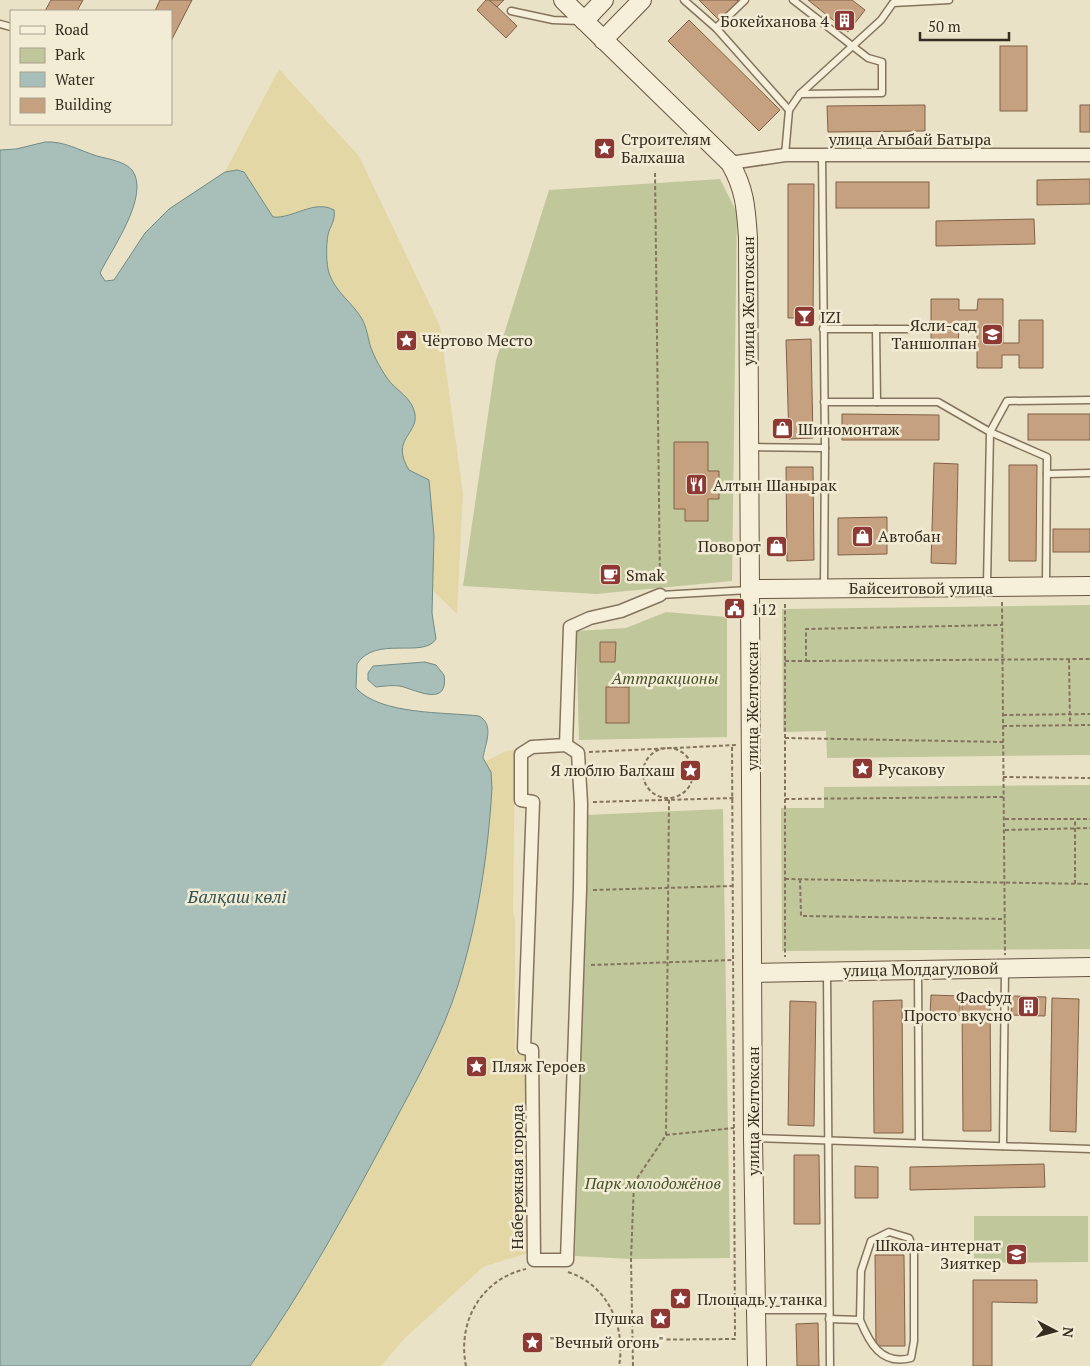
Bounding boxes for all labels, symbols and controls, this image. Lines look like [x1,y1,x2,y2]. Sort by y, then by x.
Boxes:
building icon: Бокейханова 4 [833,9,857,33]
legend [10,10,172,125]
place label: Бокейханова 4 [720,10,829,32]
scale bar [920,10,1009,42]
text: 50 m [928,16,961,36]
text: Road [55,19,88,39]
text: Park [55,44,85,64]
text: Water [55,69,95,89]
text: Building [55,94,113,114]
place label: Строителям Балхаша [621,128,711,168]
street label: улица Агыбай Батыра [828,128,991,150]
place icon: Строителям Балхаша [593,136,617,160]
street label: улица Желтоксан [737,236,759,367]
bar icon: IZI [792,305,816,329]
place label: IZI [820,306,841,328]
place label: Ясли-сад Таншолпан [892,314,977,354]
school or university icon: Ясли-сад Таншолпан [981,322,1005,346]
place icon: Чёртово Место [394,328,418,352]
place label: Чёртово Место [422,329,533,351]
shop icon: Шиномонтаж [770,417,794,441]
place label: Шиномонтаж [798,418,900,440]
restaurant icon: Алтын Шанырак [685,473,709,497]
place label: Алтын Шанырак [713,474,837,496]
shop icon: Автобан [850,524,874,548]
place label: Автобан [878,525,941,547]
shop icon: Поворот [765,534,789,558]
place label: Поворот [698,535,761,557]
cafe icon: Smak [598,563,622,587]
place label: Smak [626,564,665,586]
street label: Байсеитовой улица [849,577,993,599]
public building icon: 112 [723,597,747,621]
place label: 112 [751,598,777,620]
street label: улица Желтоксан [741,641,763,772]
park label: Аттракционы [611,667,718,689]
place icon: Русакову [850,757,874,781]
place icon: Я люблю Балхаш [679,758,703,782]
place label: Русакову [878,758,946,780]
place label: Я люблю Балхаш [550,759,675,781]
water label: Балқаш көлі [187,884,286,908]
street label: улица Молдагуловой [842,957,999,981]
place label: Фасфуд Просто вкусно [904,986,1012,1026]
building icon: Фасфуд Просто вкусно [1016,994,1040,1018]
street label: улица Желтоксан [742,1046,764,1177]
place icon: Пляж Героев [464,1054,488,1078]
place label: Пляж Героев [492,1055,586,1077]
street label: Набережная города [506,1104,528,1250]
park label: Парк молодожёнов [584,1172,721,1194]
place label: Школа-интернат Зияткер [875,1234,1001,1274]
school or university icon: Школа-интернат Зияткер [1005,1242,1029,1266]
place icon: Площадь у танка [669,1287,693,1311]
place label: Площадь у танка [697,1288,823,1310]
place icon: Пушка [648,1306,672,1330]
north arrow [1030,1306,1080,1356]
place label: Пушка [594,1307,644,1329]
text: N [1058,1326,1078,1339]
place icon: "Вечный огонь" [521,1330,545,1354]
place label: "Вечный огонь" [549,1331,664,1353]

